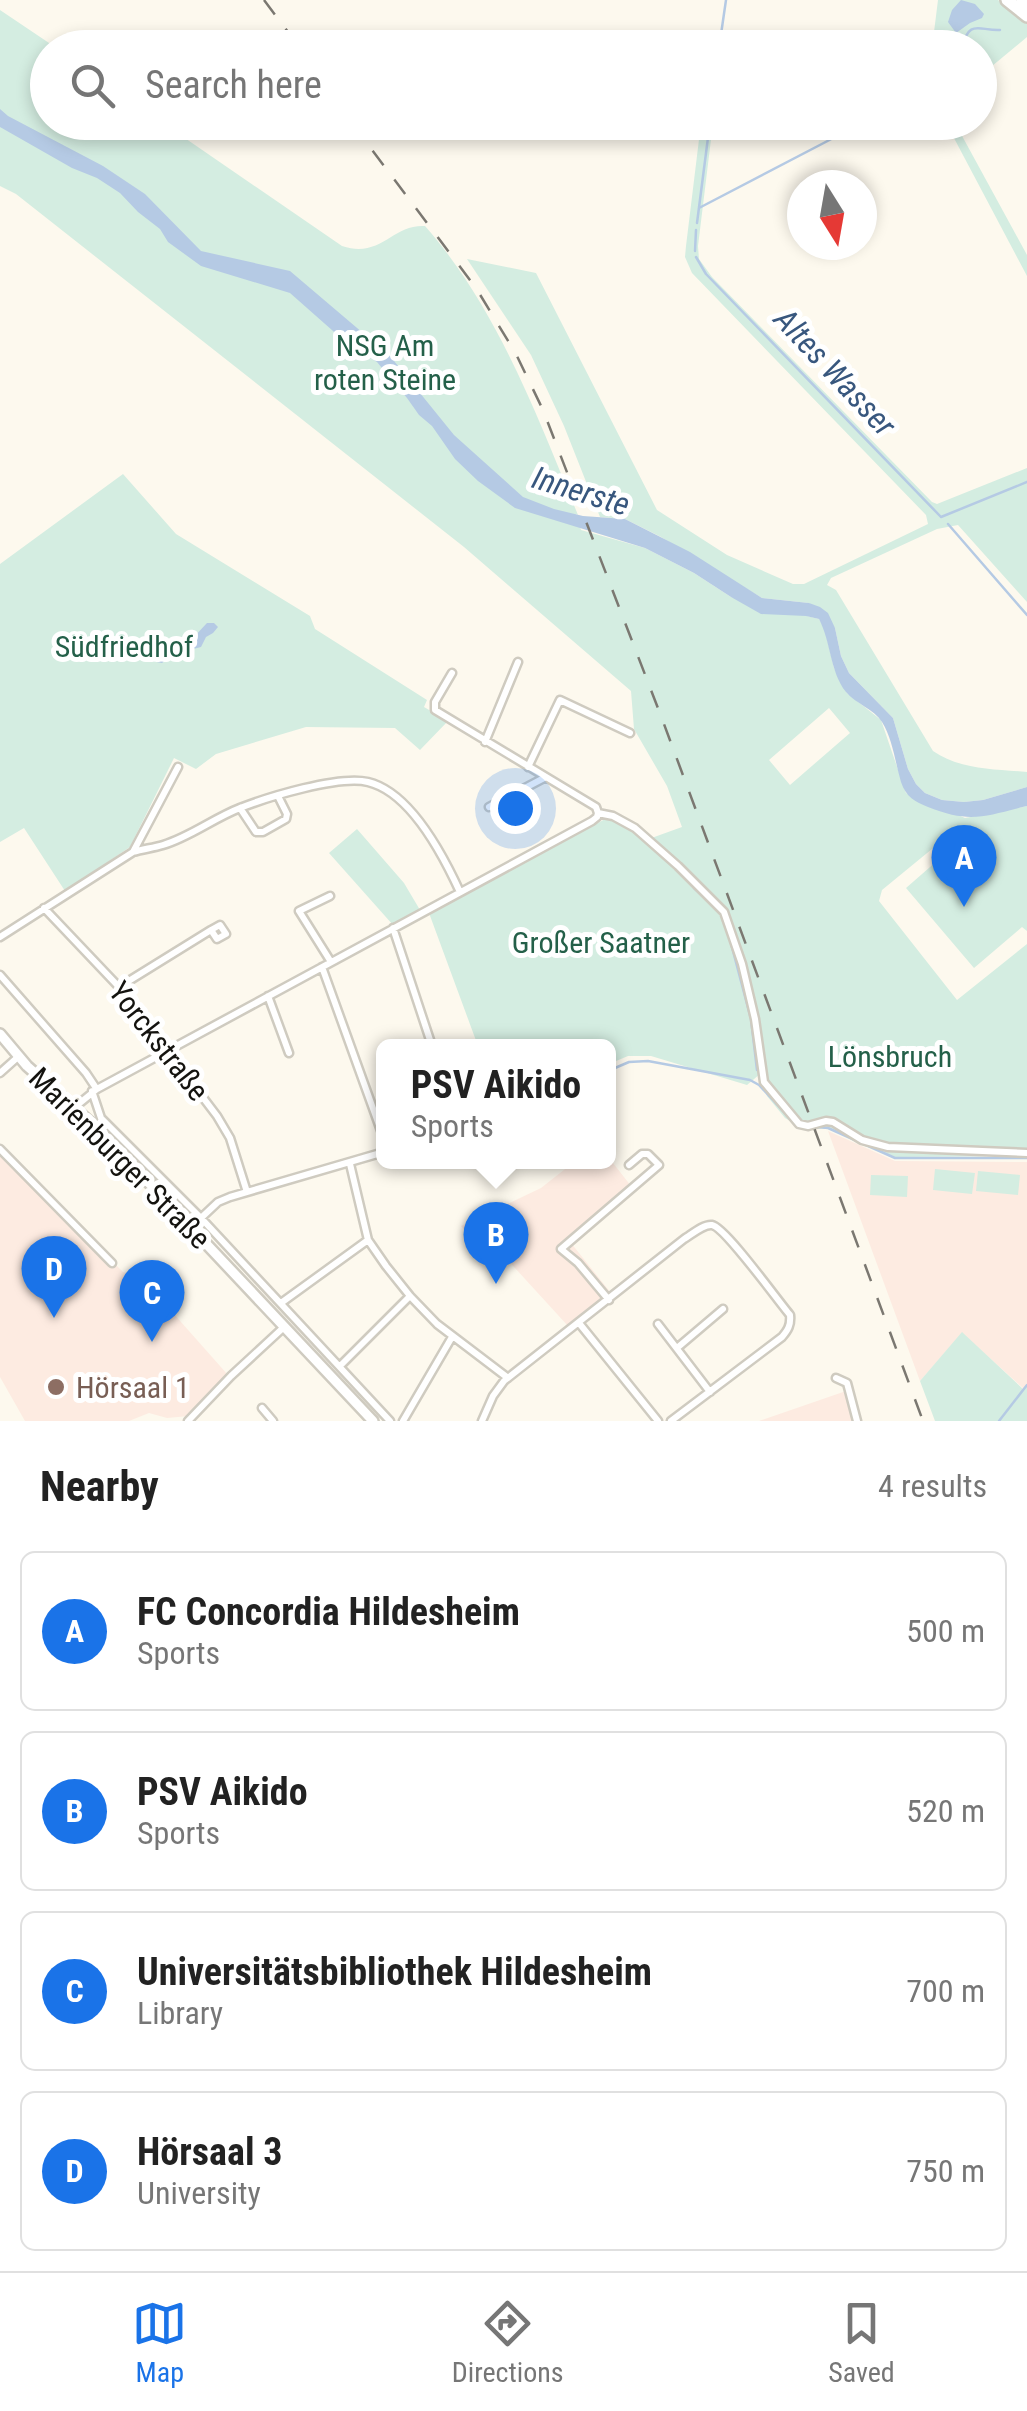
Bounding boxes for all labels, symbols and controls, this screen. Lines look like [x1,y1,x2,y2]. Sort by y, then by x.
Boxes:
search box [30,30,997,140]
icon: search [65,58,120,113]
text: Search here [145,63,322,107]
north arrow [787,170,877,260]
water label: Altes Wasser [765,299,905,445]
park label: NSG Am roten Steine [314,328,456,397]
water label: Innerste [528,458,634,524]
park label: Südfriedhof [55,629,194,664]
your location [490,783,541,834]
pin: A [932,824,996,907]
park label: Großer Saatner [512,925,690,960]
street label: Yorckstraße [102,975,216,1107]
popup [376,1039,616,1169]
park label: Lönsbruch [828,1039,952,1074]
street label: Marienburger Straße [22,1060,218,1256]
text: PSV Aikido [411,1063,581,1107]
text: Sports [411,1107,494,1145]
pin: B [464,1202,528,1284]
pin: D [22,1236,86,1318]
pin: C [120,1260,184,1342]
place label: Hörsaal 1 [76,1370,190,1405]
marker: Hörsaal 1 [45,1376,67,1398]
text: Nearby [40,1462,159,1511]
text: 4 results [878,1467,987,1505]
text: FC Concordia Hildesheim [137,1590,520,1634]
text: A [65,1612,84,1650]
text: 500 m [906,1612,985,1650]
text: Sports [137,1634,220,1672]
text: PSV Aikido [137,1770,308,1814]
text: B [66,1792,83,1830]
text: 520 m [906,1792,985,1830]
text: Sports [137,1814,220,1852]
text: Universitätsbibliothek Hildesheim [137,1950,652,1994]
text: C [65,1972,84,2010]
text: 700 m [906,1972,985,2010]
text: Library [137,1994,223,2032]
text: Hörsaal 3 [137,2130,282,2174]
text: D [65,2152,84,2190]
text: 750 m [906,2152,985,2190]
text: University [137,2174,261,2212]
tab: Map [132,2296,187,2389]
tab: Directions [452,2296,564,2389]
tab: Saved [828,2296,895,2389]

